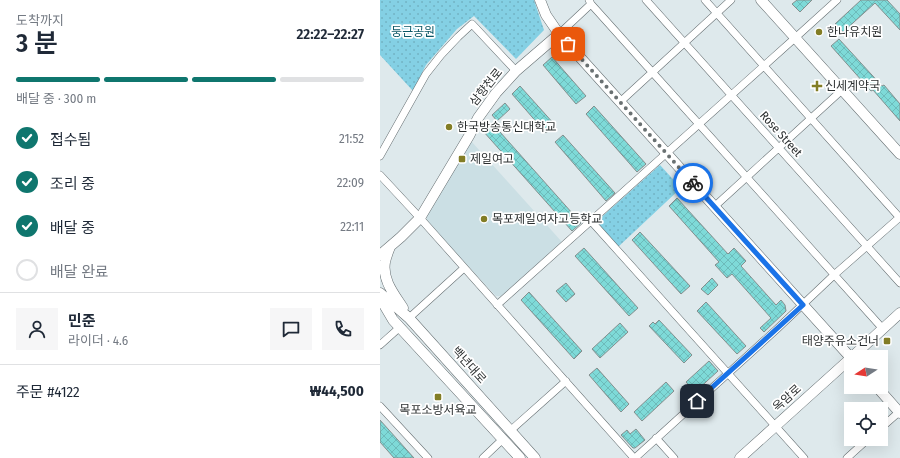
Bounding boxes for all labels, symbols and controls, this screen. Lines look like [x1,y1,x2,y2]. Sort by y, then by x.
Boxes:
text: 도착까지 [16,13,64,28]
text: 22:22–22:27 [296,25,364,43]
park label: 둥근공원 [391,25,435,39]
place label: 한나유치원 [827,25,882,39]
pin [551,27,585,61]
marker: 한나유치원 [814,27,824,37]
text: 3 분 [16,28,58,59]
icon: bag [557,33,579,55]
street label: 삼향천로 [467,65,505,109]
place label: 신세계약국 [825,79,880,93]
marker: 신세계약국 [812,81,822,91]
text: 배달 중 · 300 m [16,91,96,106]
street label: Rose Street [757,108,805,160]
place label: 한국방송통신대학교 [457,120,556,134]
marker: 한국방송통신대학교 [444,122,454,132]
icon: check [16,127,38,149]
text: 접수됨 [50,131,91,149]
text: 21:52 [339,131,364,146]
place label: 제일여고 [470,152,514,166]
marker: 제일여고 [457,154,467,164]
courier [673,163,713,203]
icon: check [16,171,38,193]
icon: bike [682,172,704,194]
text: 조리 중 [50,175,95,193]
text: 22:09 [337,175,364,190]
place label: 목포제일여자고등학교 [492,212,602,226]
marker: 목포제일여자고등학교 [479,214,489,224]
icon: check [16,215,38,237]
text: 배달 중 [50,219,95,237]
text: 22:11 [340,219,364,234]
text: 배달 완료 [50,263,109,281]
button: person [16,308,58,350]
button: chat [270,308,312,350]
button: phone [322,308,364,350]
text: 민준 [68,312,96,330]
text: 라이더 · 4.6 [68,333,128,348]
place label: 태양주유소건너 [802,334,879,348]
marker: 태양주유소건너 [882,336,892,346]
street label: 백년대로 [449,344,489,386]
north arrow [844,350,888,394]
map controls [844,350,888,446]
text: ₩44,500 [310,382,364,400]
street label: 옥암로 [770,382,804,414]
text: 주문 #4122 [16,383,80,401]
pin [680,384,714,418]
icon: home [686,390,708,412]
marker: 목포소방서육교 [433,392,443,402]
button: locate [844,402,888,446]
place label: 목포소방서육교 [399,403,477,417]

